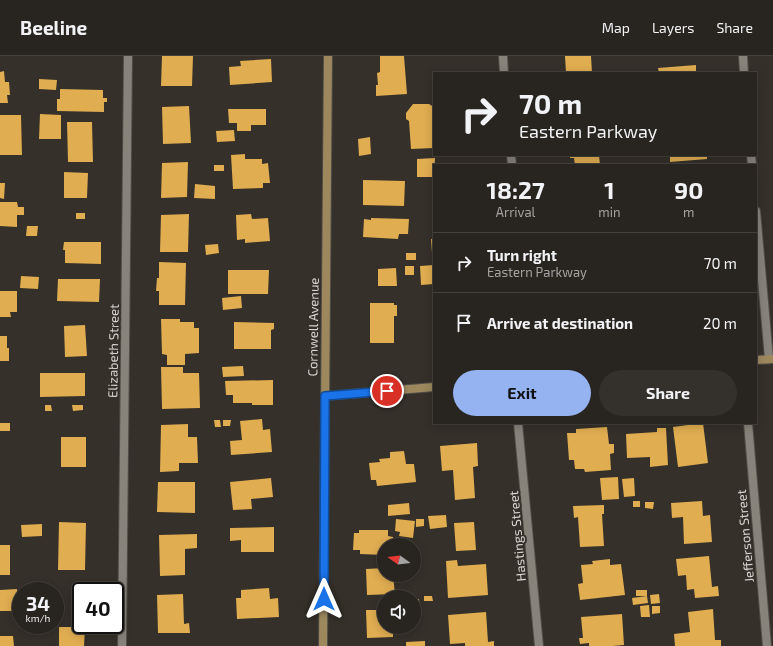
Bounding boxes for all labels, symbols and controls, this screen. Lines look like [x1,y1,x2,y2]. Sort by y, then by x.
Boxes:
text: Beeline [20,16,87,39]
text: Map [602,19,630,36]
text: Layers [652,19,694,36]
text: Share [716,19,753,36]
text: 70 m [519,86,582,120]
icon: right [453,88,505,140]
text: Eastern Parkway [519,120,657,142]
text: 18:27 [487,175,545,204]
text: 1 [604,175,615,204]
text: 90 [674,175,703,204]
text: Arrival [496,204,535,220]
text: min [598,204,620,220]
text: m [683,204,694,220]
text: Turn right [487,246,557,264]
icon: right [453,252,475,274]
text: 70 m [704,254,737,272]
text: Eastern Parkway [487,264,587,280]
street label: Cornwell Avenue [304,277,322,377]
street label: Elizabeth Street [104,304,122,398]
icon: arrive [453,312,475,334]
text: Arrive at destination [487,314,633,332]
text: 20 m [703,314,737,332]
button: Exit [453,370,591,416]
button: Share [599,370,737,416]
pin [370,374,404,408]
icon: arrive [376,380,398,402]
street label: Jefferson Street [733,489,757,583]
street label: Hastings Street [505,490,529,582]
north arrow [377,538,421,582]
map controls [377,538,421,634]
position arrow [303,578,345,620]
speed limit sign: 40 [72,582,124,634]
button: sound [377,590,421,634]
text: 34 [26,591,50,615]
text: km/h [26,612,50,624]

